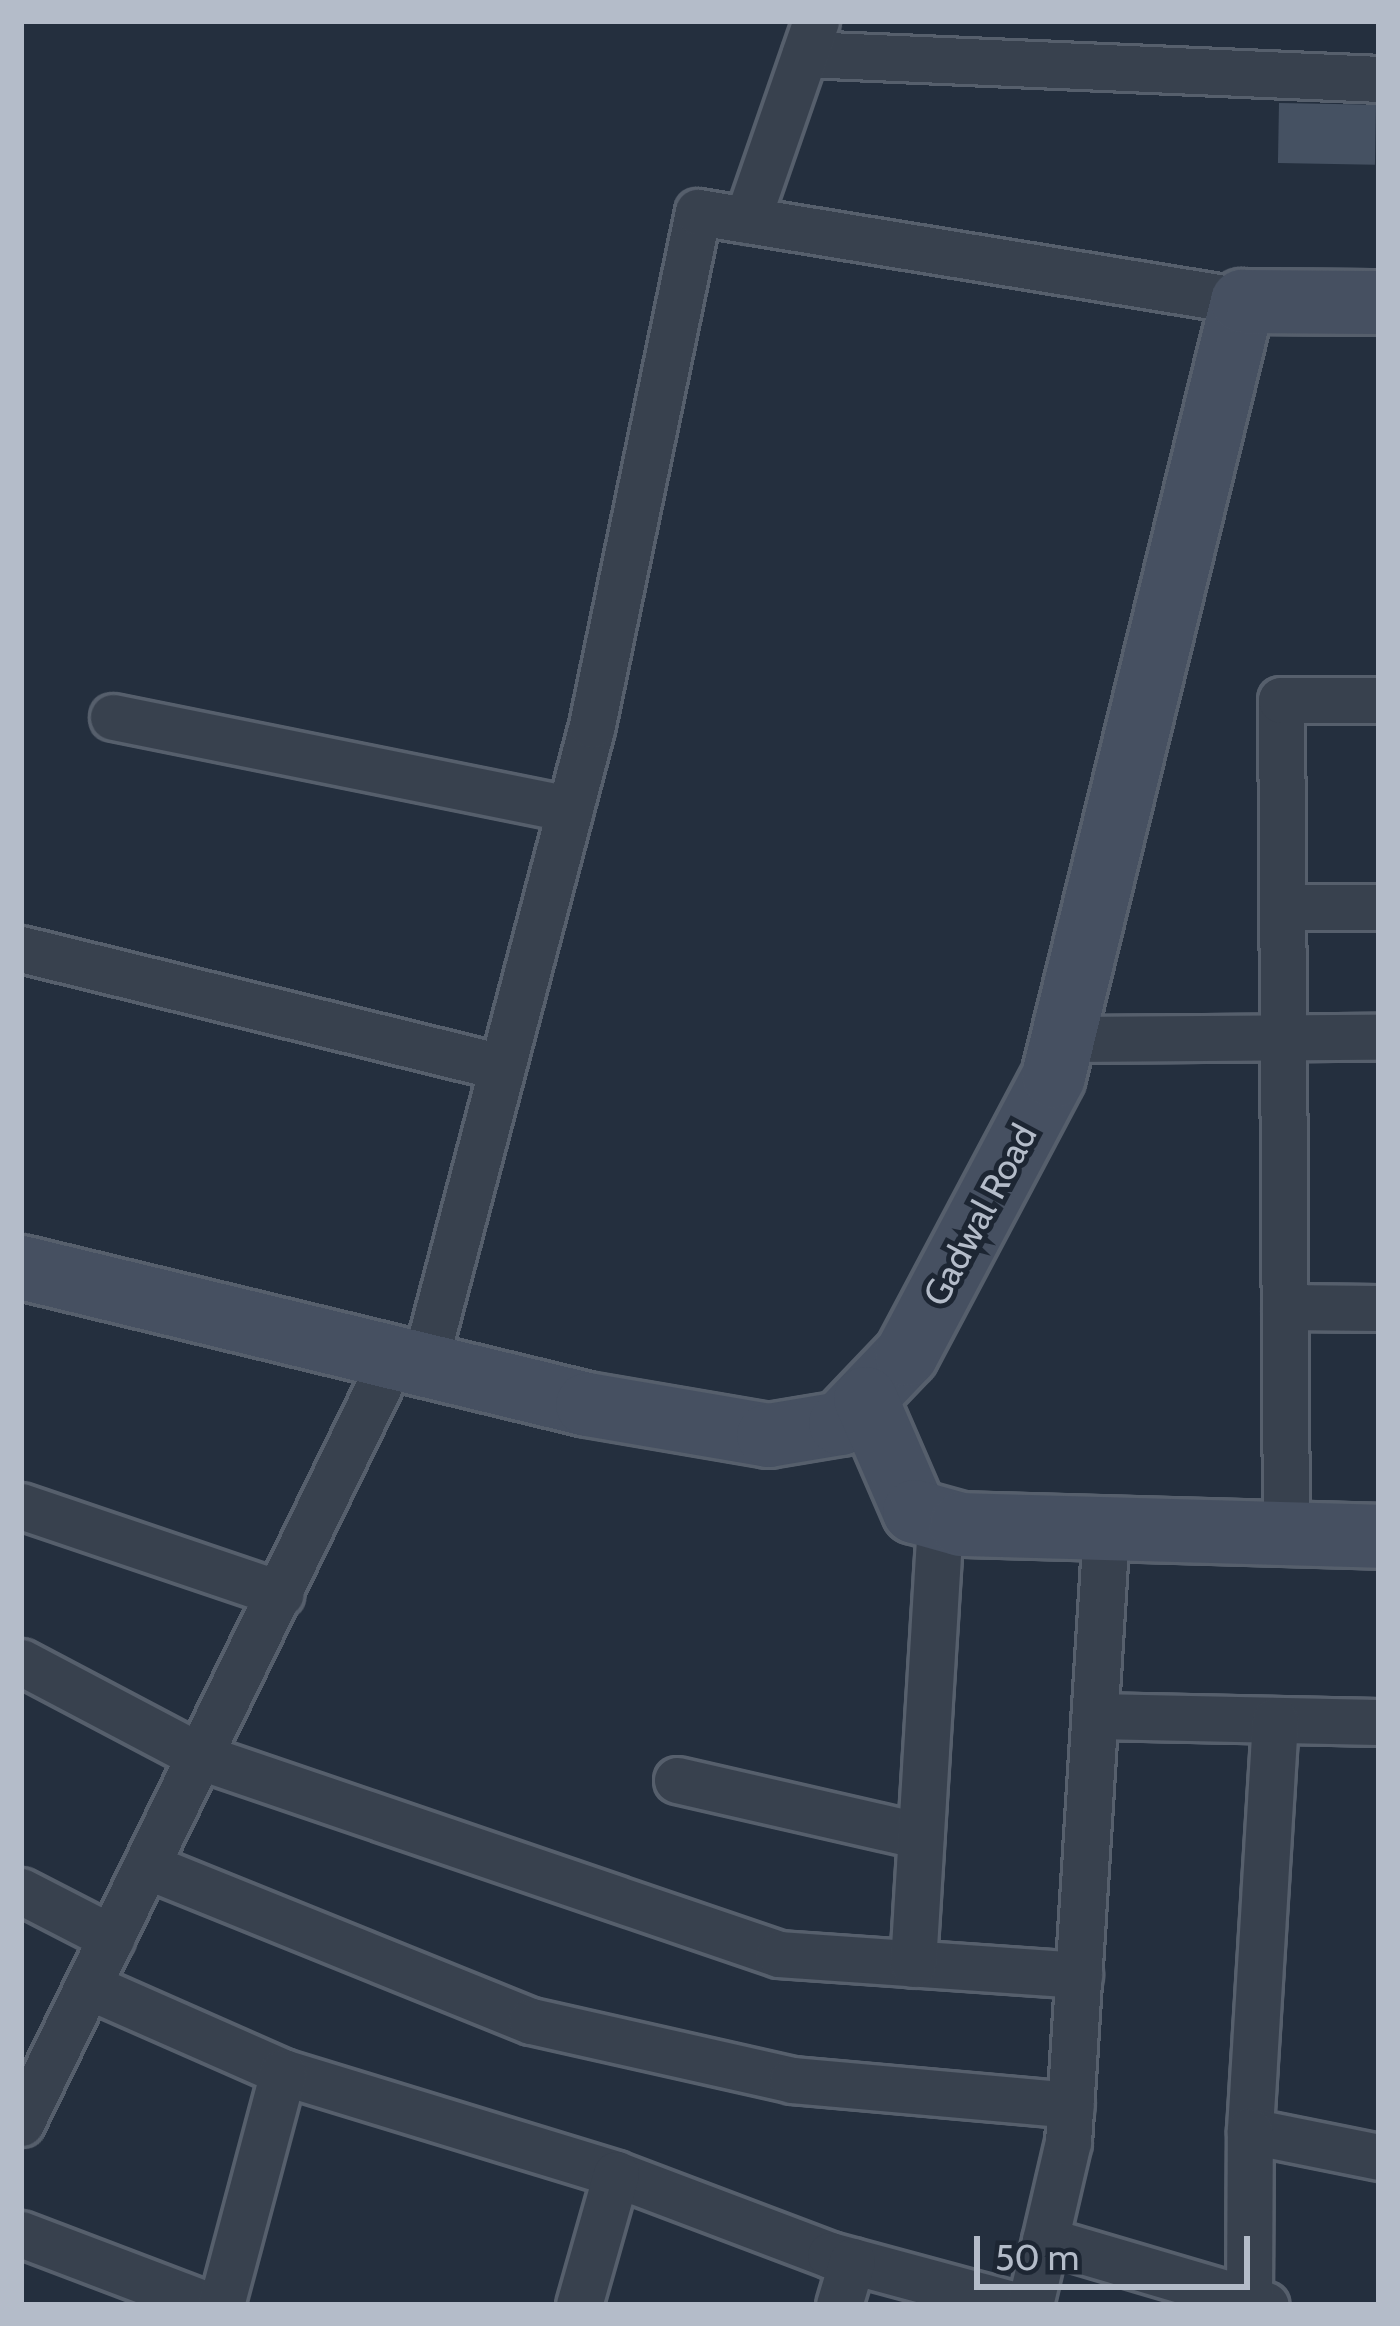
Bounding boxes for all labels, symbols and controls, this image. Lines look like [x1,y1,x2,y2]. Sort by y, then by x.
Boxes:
street label: Gadwal Road [914,1117,1046,1313]
scale bar [980,2212,1256,2286]
text: 50 m [995,2235,1079,2279]

